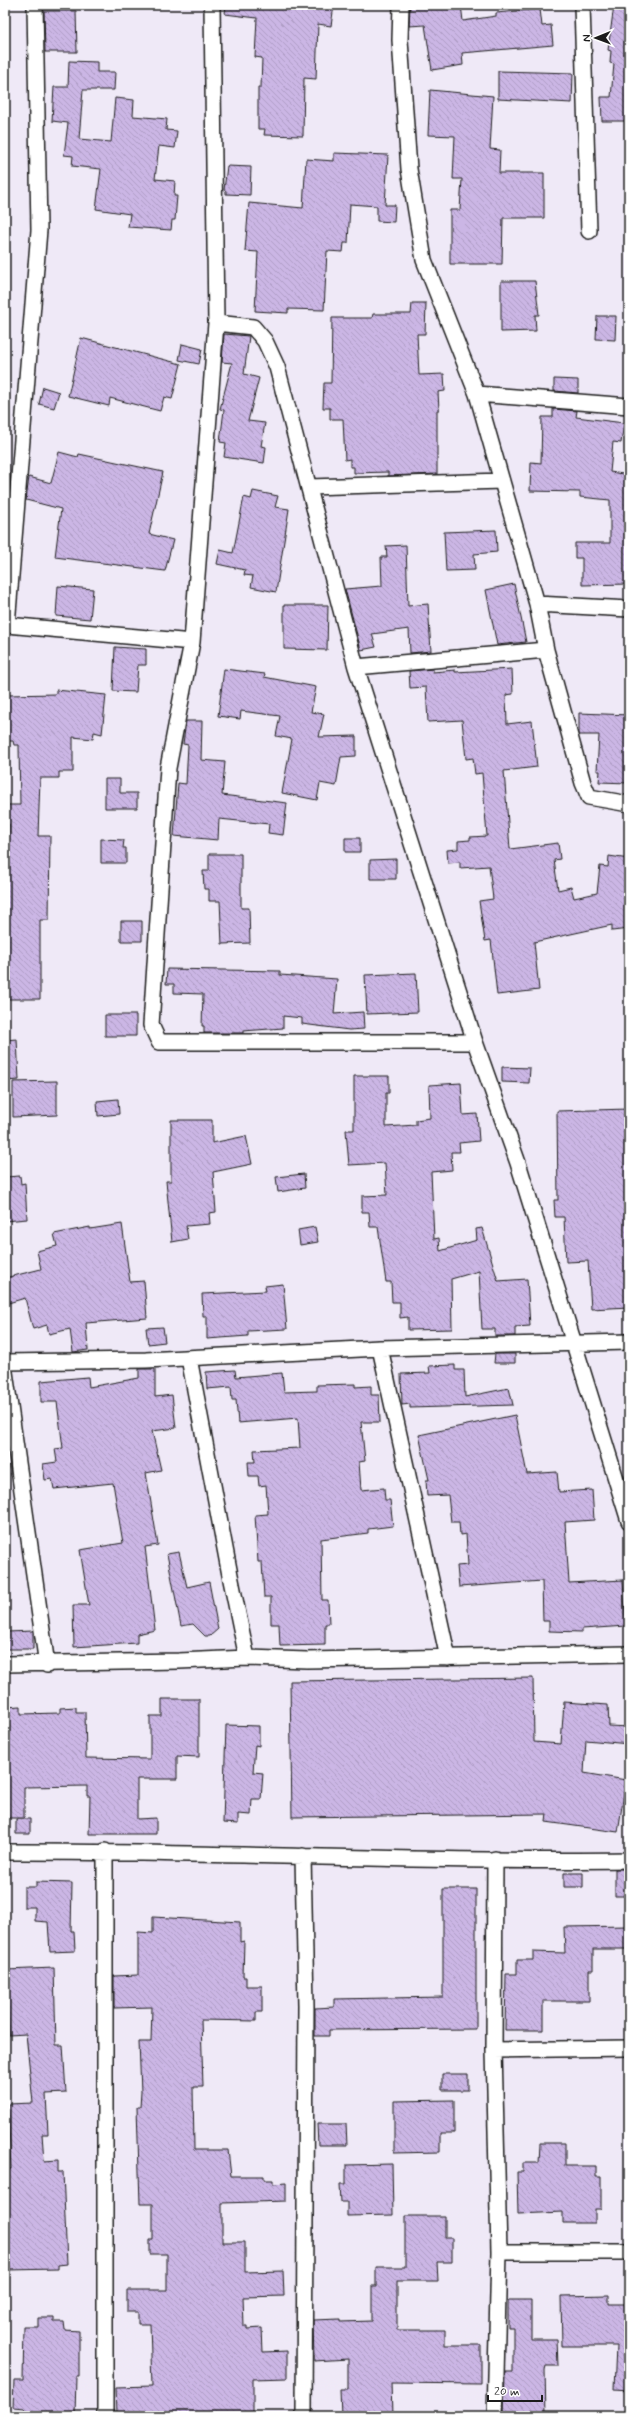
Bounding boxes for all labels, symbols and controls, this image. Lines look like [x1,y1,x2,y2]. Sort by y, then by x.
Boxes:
north arrow [576,18,616,58]
text: N [580,34,594,42]
scale bar [488,2377,542,2403]
text: 20 m [494,2384,520,2400]

